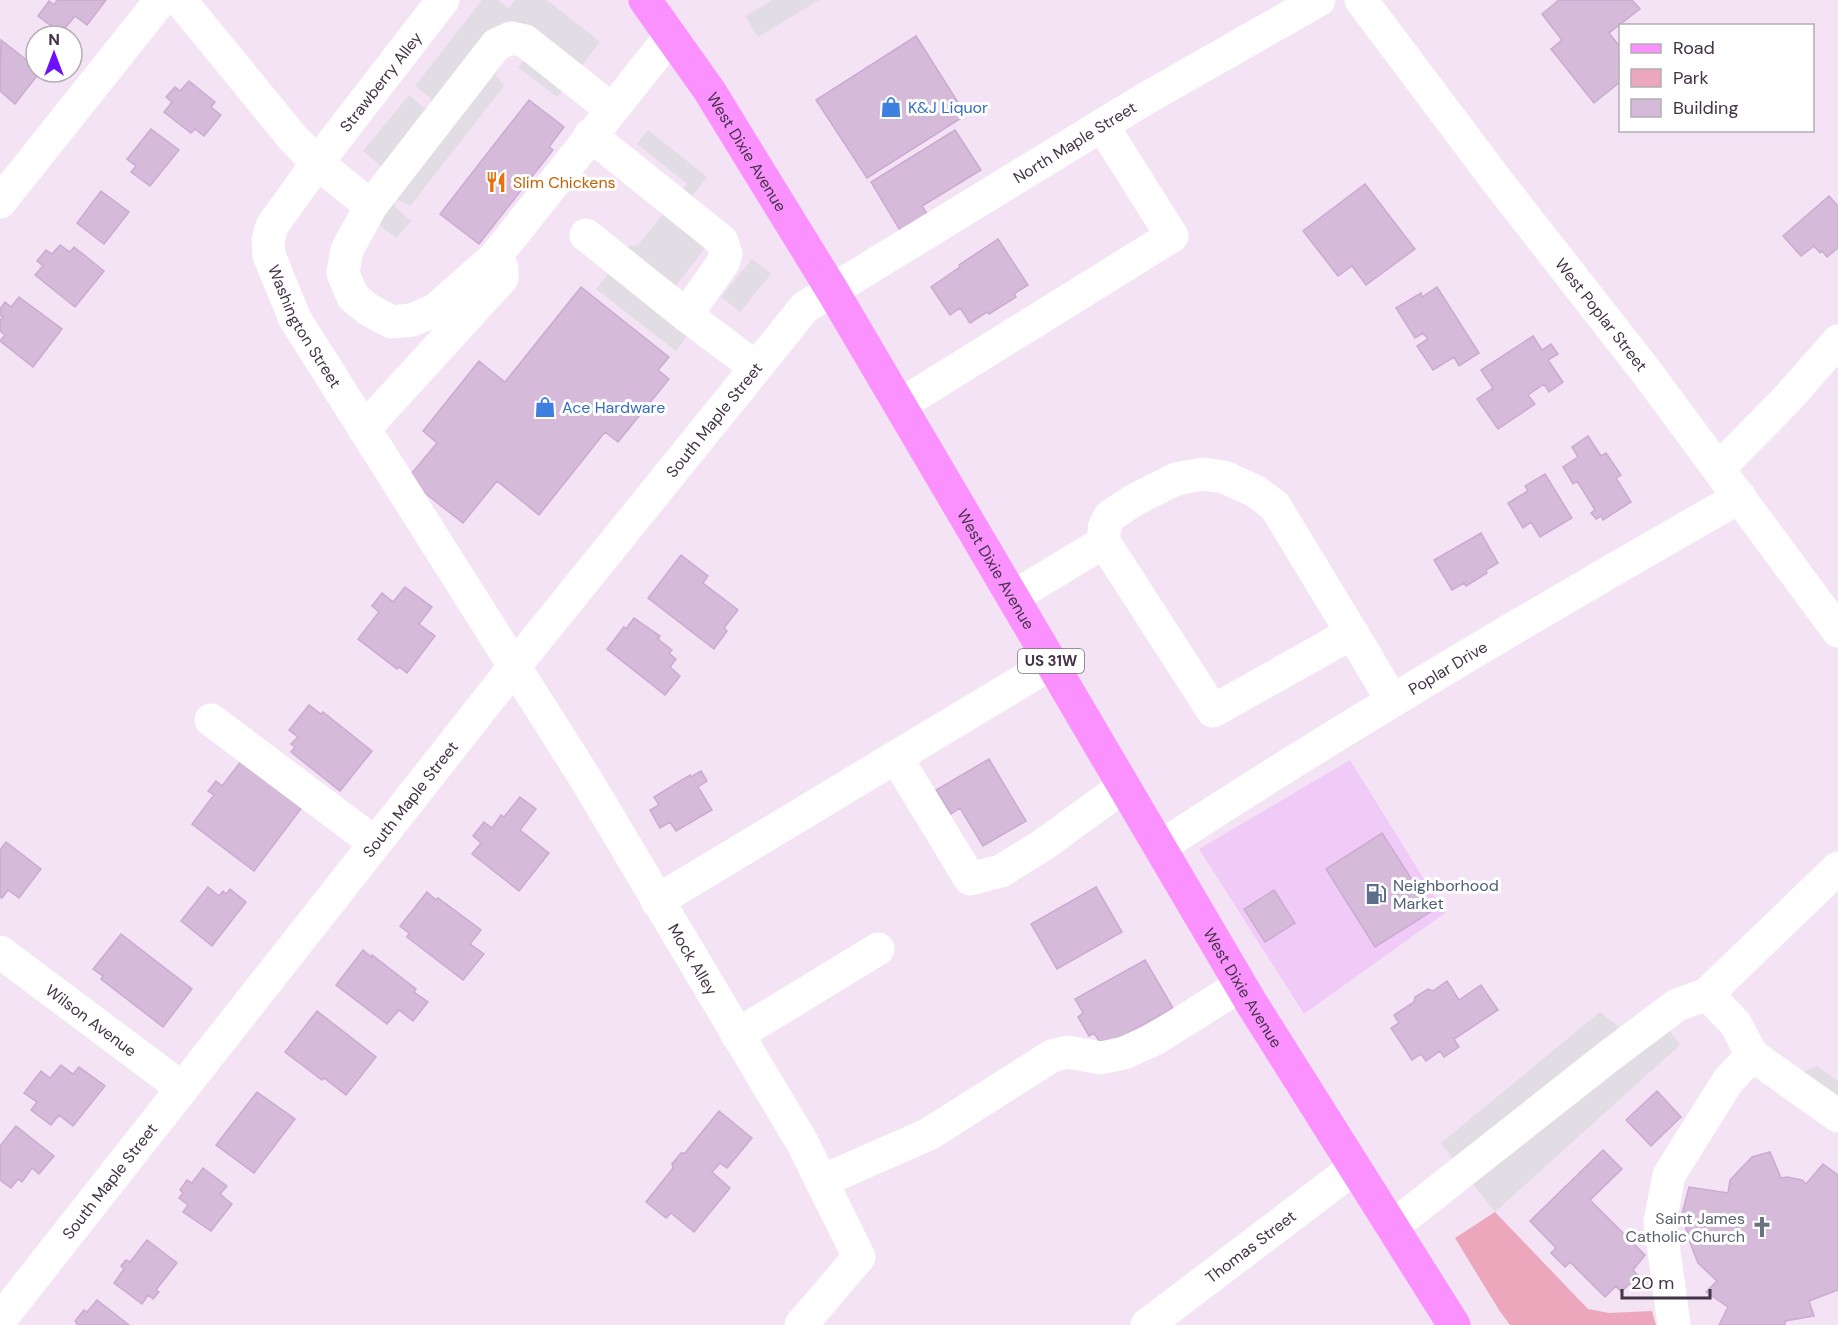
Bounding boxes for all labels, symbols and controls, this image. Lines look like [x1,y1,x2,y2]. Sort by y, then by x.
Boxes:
north arrow [24,24,84,84]
legend [1619,24,1814,132]
street label: Strawberry Alley [335,27,427,136]
text: N [48,29,60,50]
text: Road [1673,36,1715,60]
text: Park [1673,66,1709,90]
street label: West Dixie Avenue [702,88,792,215]
shop icon: K&J Liquor [879,95,903,119]
street label: North Maple Street [1009,96,1140,188]
text: Building [1673,96,1738,120]
place label: K&J Liquor [908,97,988,118]
restaurant icon: Slim Chickens [484,170,508,194]
place label: Slim Chickens [513,172,616,193]
street label: West Poplar Street [1551,254,1652,375]
street label: Washington Street [264,262,346,392]
street label: South Maple Street [661,358,767,482]
shop icon: Ace Hardware [533,395,557,419]
place label: Ace Hardware [562,397,665,418]
street label: West Dixie Avenue [953,505,1040,633]
street label: Poplar Drive [1404,636,1491,699]
road number: US 31W [1018,649,1084,673]
street label: South Maple Street [358,737,462,861]
place label: Neighborhood Market [1393,875,1499,914]
fuel station icon: Neighborhood Market [1364,882,1388,906]
street label: Mock Alley [664,919,723,999]
street label: West Dixie Avenue [1199,924,1287,1052]
street label: Wilson Avenue [42,979,141,1061]
street label: South Maple Street [57,1119,162,1243]
street label: Thomas Street [1201,1205,1300,1288]
place label: Saint James Catholic Church [1625,1208,1745,1247]
church icon: Saint James Catholic Church [1750,1215,1774,1239]
scale bar [1622,1262,1710,1300]
text: 20 m [1631,1271,1674,1295]

